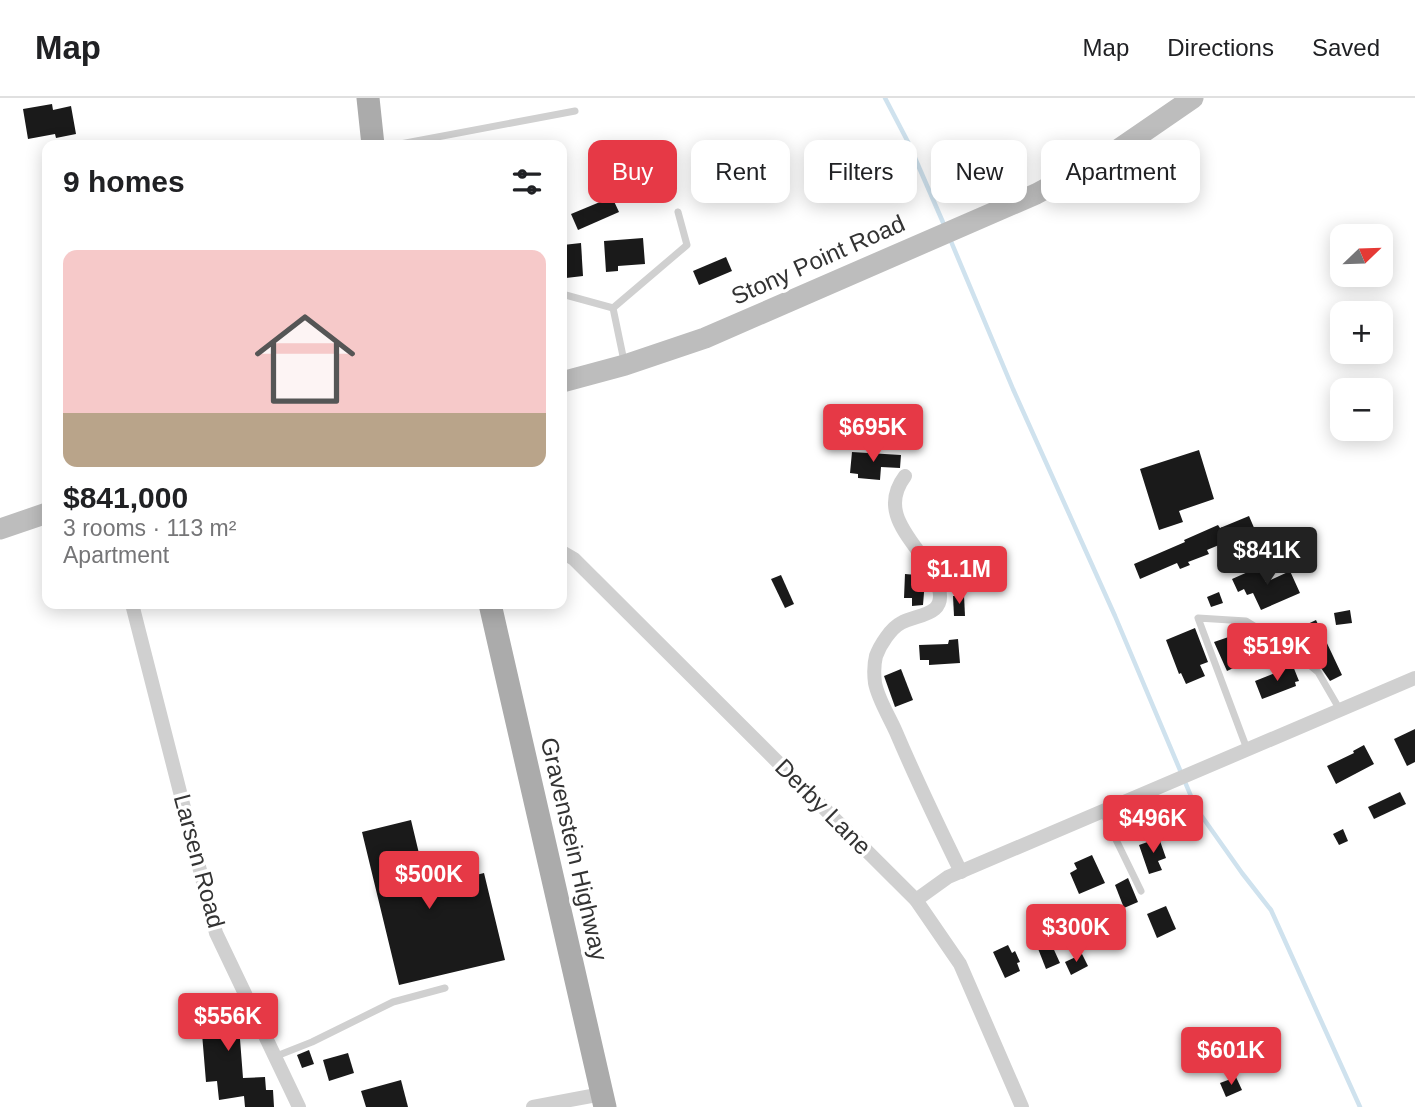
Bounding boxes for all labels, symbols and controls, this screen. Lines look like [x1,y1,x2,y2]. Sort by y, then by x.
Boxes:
text: Map [35,29,101,66]
text: Map [1083,34,1129,61]
text: Directions [1167,34,1274,61]
text: Saved [1312,34,1380,61]
chip: Buy [588,140,677,203]
chip: Rent [691,140,790,203]
chip: Filters [804,140,917,203]
chip: New [931,140,1027,203]
chip: Apartment [1041,140,1200,203]
icon: filters [508,163,546,201]
text: 9 homes [63,165,185,198]
street label: Stony Point Road [727,209,909,310]
north arrow [1330,224,1393,287]
map controls [1330,224,1393,441]
icon: home [242,296,368,422]
button: + [1330,301,1393,364]
button: − [1330,378,1393,441]
pin: $695K [824,404,922,464]
text: $695K [839,414,907,440]
text: $841,000 [63,481,188,514]
text: 3 rooms · 113 m² [63,515,236,541]
pin: $841K [1218,528,1316,587]
text: $841K [1233,537,1301,563]
text: Apartment [63,542,169,568]
pin: $1.1M [910,546,1008,606]
text: $1.1M [927,556,991,582]
pin: $519K [1228,624,1326,683]
text: $519K [1243,633,1311,659]
street label: Gravenstein Highway [536,735,613,963]
street label: Derby Lane [770,753,877,860]
street label: Larsen Road [169,791,230,931]
pin: $496K [1104,796,1202,855]
text: $496K [1119,805,1187,831]
pin: $500K [380,852,478,911]
text: $500K [395,861,463,887]
pin: $300K [1027,904,1125,964]
text: $300K [1042,914,1110,940]
pin: $556K [179,993,277,1053]
text: $556K [194,1003,262,1029]
pin: $601K [1182,1028,1280,1087]
text: $601K [1197,1037,1265,1063]

